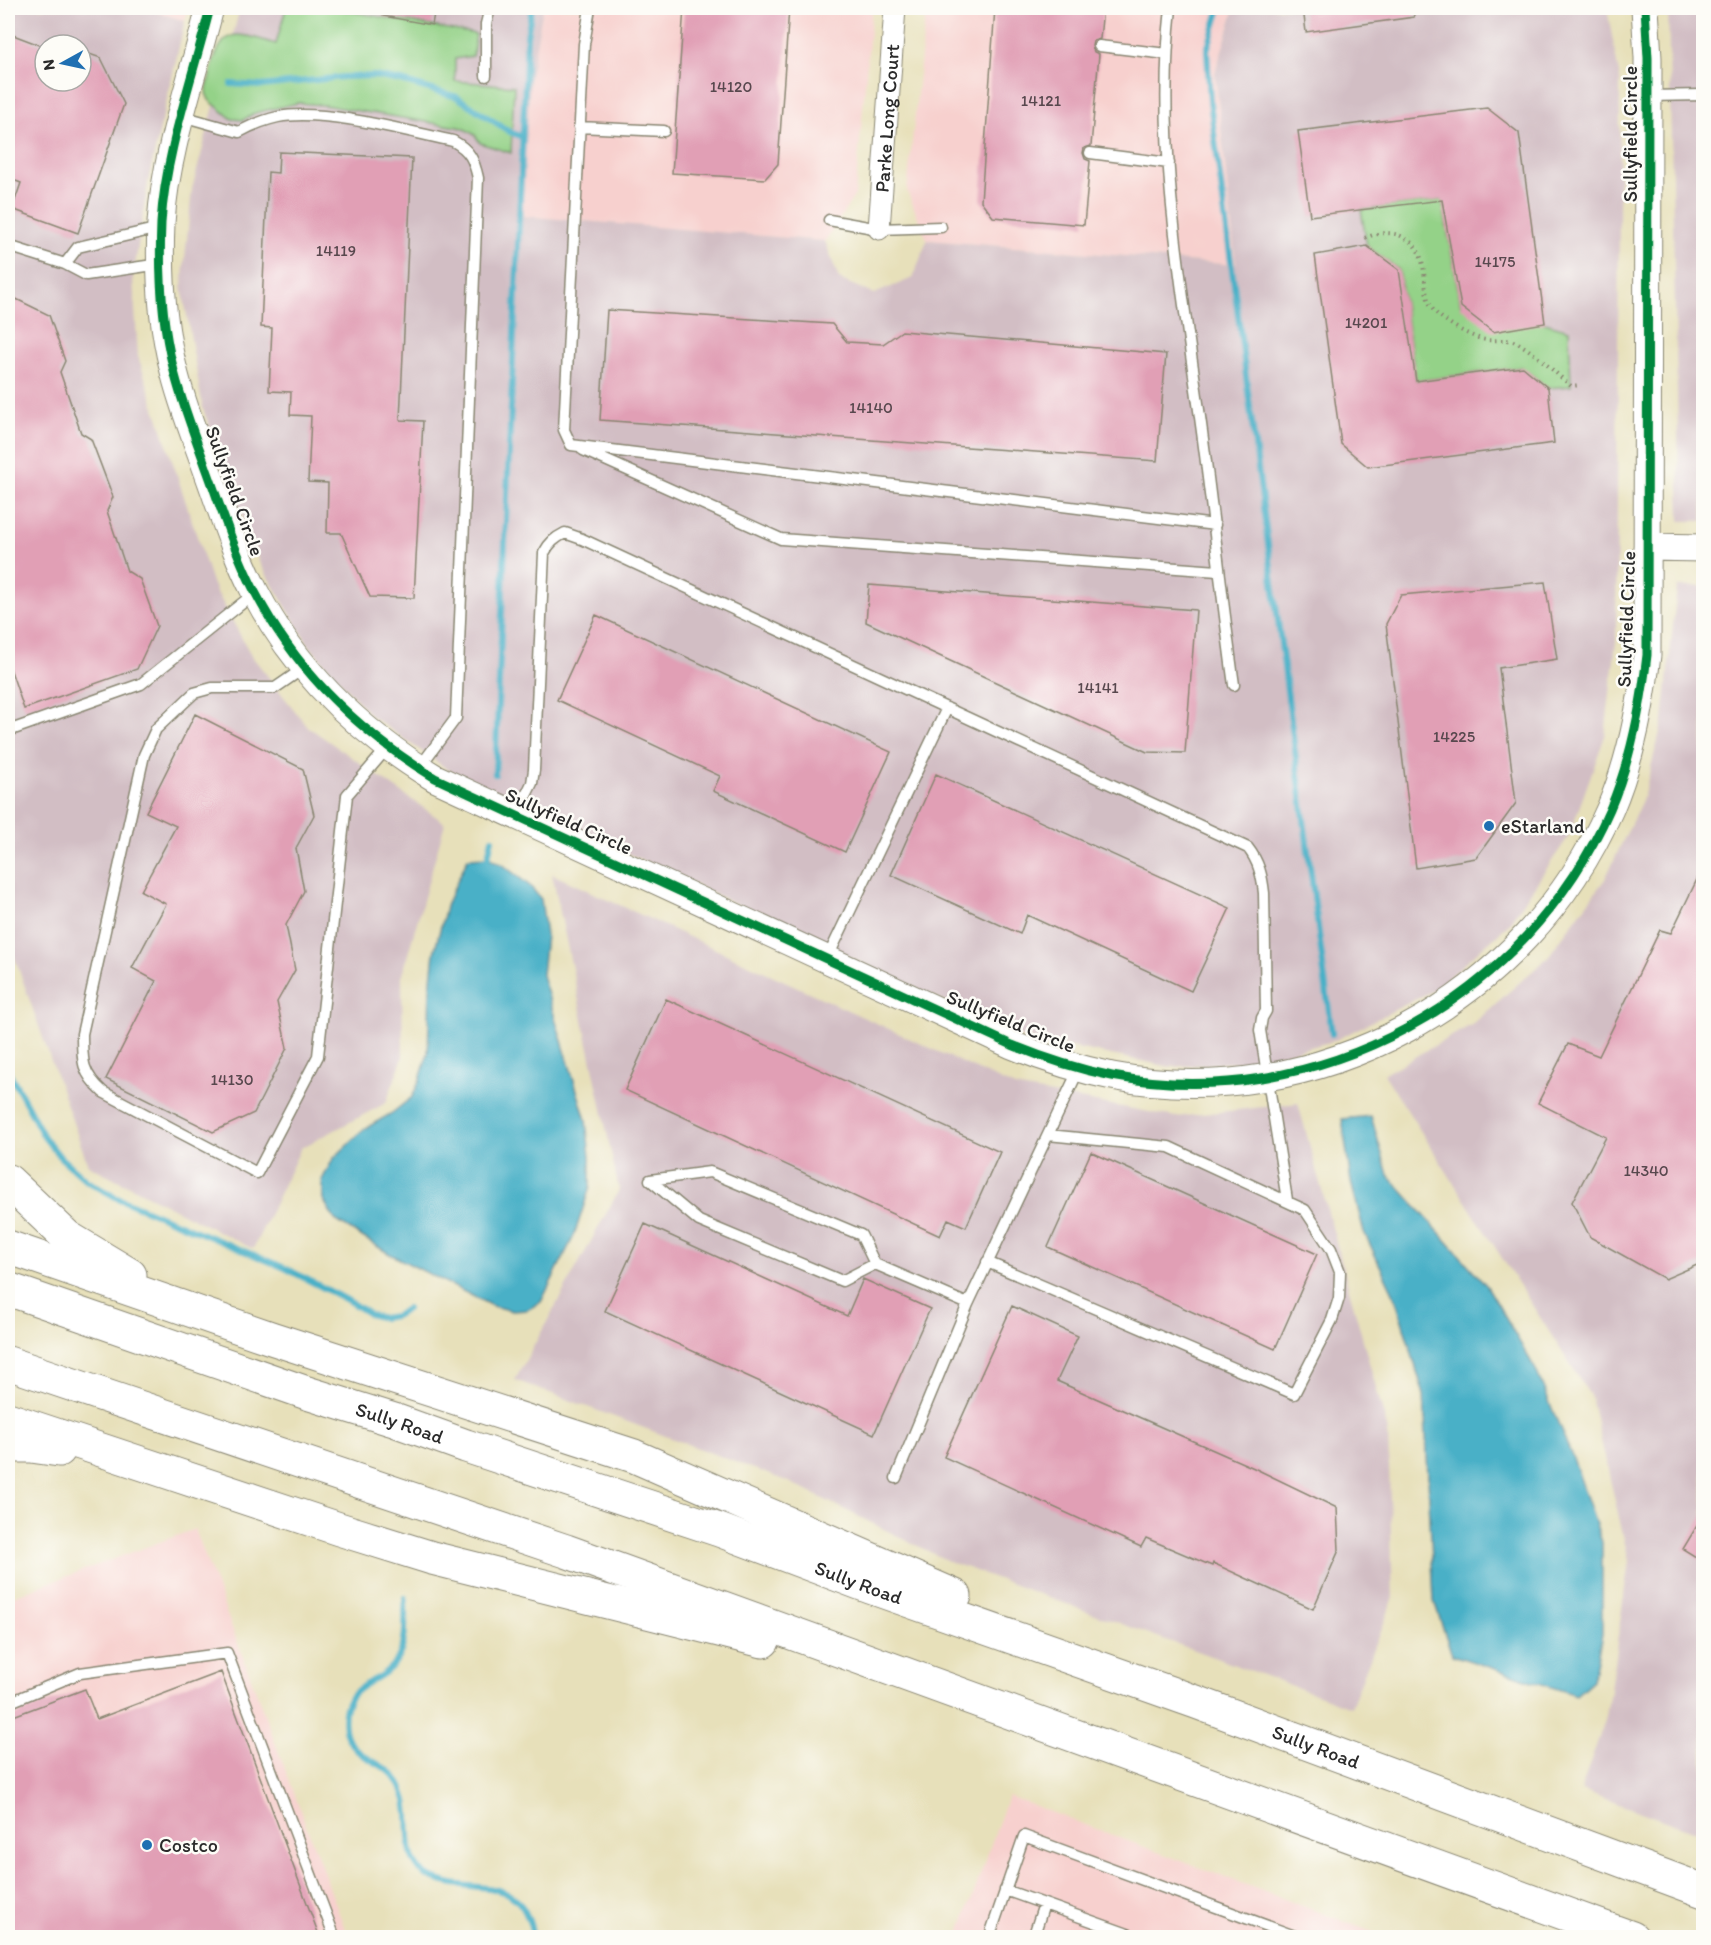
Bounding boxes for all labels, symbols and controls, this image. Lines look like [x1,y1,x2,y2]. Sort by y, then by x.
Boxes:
north arrow [33,33,93,93]
street label: Parke Long Court [870,43,904,193]
text: N [38,58,59,72]
street label: Sullyfield Circle [1618,66,1642,202]
house number: 14120 [710,77,752,96]
house number: 14121 [1021,91,1062,110]
house number: 14119 [316,241,356,260]
house number: 14175 [1475,252,1515,271]
house number: 14201 [1345,313,1388,332]
house number: 14140 [849,398,893,417]
street label: Sullyfield Circle [200,423,270,559]
street label: Sullyfield Circle [1612,550,1640,688]
house number: 14141 [1077,678,1119,697]
house number: 14225 [1433,727,1475,746]
street label: Sullyfield Circle [502,782,636,860]
place label: eStarland [1501,814,1585,838]
marker: eStarland [1482,819,1496,833]
street label: Sullyfield Circle [943,984,1079,1058]
house number: 14130 [210,1070,254,1089]
house number: 14340 [1623,1161,1669,1180]
street label: Sully Road [353,1397,447,1449]
street label: Sully Road [811,1555,906,1610]
street label: Sully Road [1269,1719,1363,1774]
place label: Costco [159,1833,218,1857]
marker: Costco [140,1838,154,1852]

